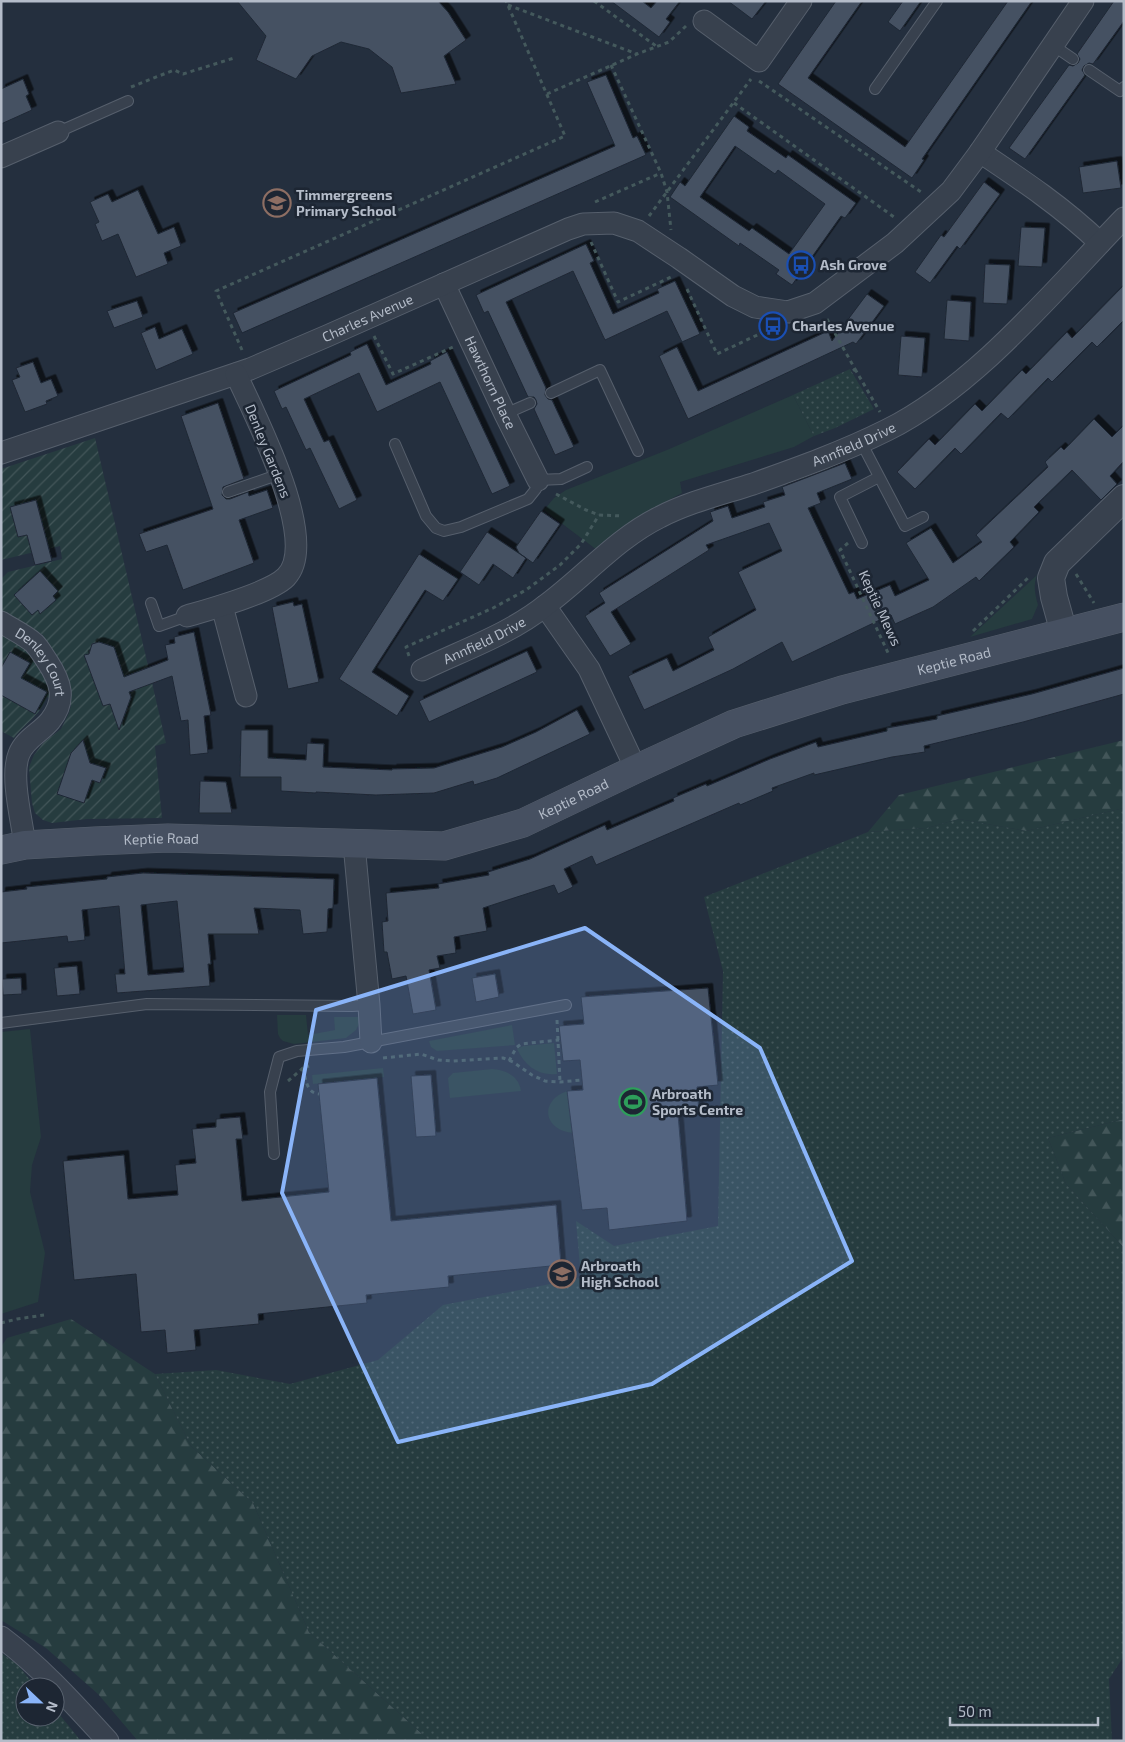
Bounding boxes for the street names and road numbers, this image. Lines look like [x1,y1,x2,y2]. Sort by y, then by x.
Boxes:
street label: Charles Avenue [319,290,416,345]
street label: Hawthorn Place [462,333,520,432]
street label: Denley Gardens [242,401,295,500]
street label: Annfield Drive [810,418,898,470]
street label: Keptie Mews [856,567,905,648]
street label: Annfield Drive [440,613,528,667]
street label: Denley Court [13,623,69,697]
street label: Keptie Road [915,643,992,678]
street label: Keptie Road [536,774,611,822]
street label: Keptie Road [123,829,199,848]

